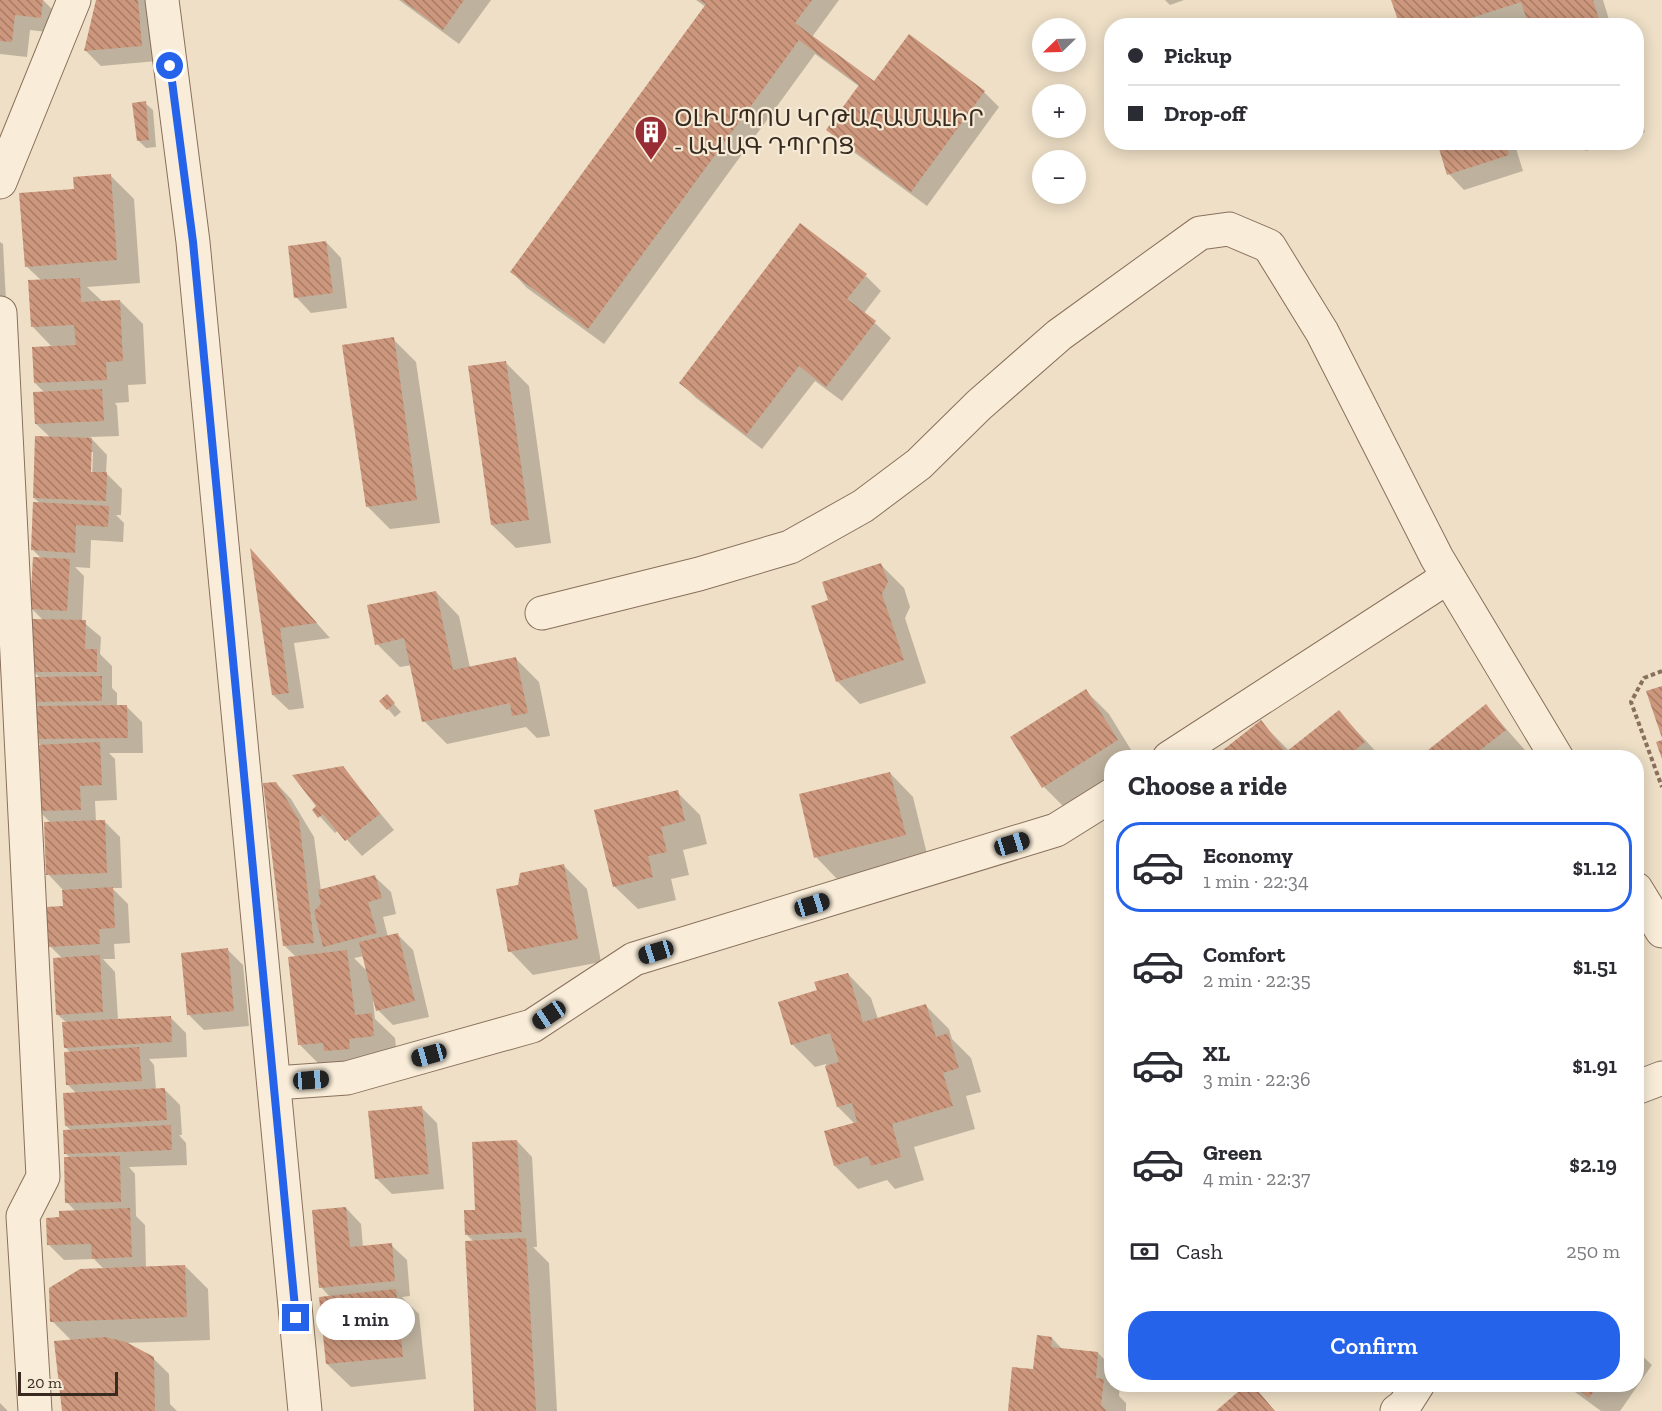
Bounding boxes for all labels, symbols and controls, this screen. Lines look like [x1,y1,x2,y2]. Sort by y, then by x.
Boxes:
north arrow [1032,18,1086,72]
map controls [1032,18,1086,204]
text: Pickup [1164,42,1232,69]
route start [156,52,183,79]
button: + [1032,84,1086,138]
text: Drop-off [1164,100,1246,127]
place label: ՕԼԻՄՊՈՍ ԿՐԹԱՀԱՄԱԼԻՐ - ԱՎԱԳ ԴՊՐՈՑ [674,103,984,160]
building icon: ՕԼԻՄՊՈՍ ԿՐԹԱՀԱՄԱԼԻՐ - ԱՎԱԳ ԴՊՐՈՑ [633,114,669,161]
button: − [1032,150,1086,204]
text: Choose a ride [1128,770,1287,802]
car [992,830,1032,858]
icon: car [1131,840,1185,894]
text: Economy [1203,842,1293,869]
text: $1.12 [1572,854,1617,881]
text: 1 min · 22:34 [1203,869,1309,893]
car [792,891,832,919]
car [636,938,676,966]
icon: car [1131,939,1185,993]
text: Comfort [1203,941,1285,968]
text: $1.51 [1573,953,1617,980]
text: 2 min · 22:35 [1203,968,1311,992]
car [529,997,569,1033]
icon: car [1131,1038,1185,1092]
text: XL [1203,1040,1230,1067]
car [409,1041,449,1069]
text: $1.91 [1572,1052,1617,1079]
text: 3 min · 22:36 [1203,1067,1311,1091]
car [292,1070,330,1090]
icon: car [1131,1137,1185,1191]
text: Green [1203,1139,1262,1166]
text: $2.19 [1569,1151,1617,1178]
text: 4 min · 22:37 [1203,1166,1310,1190]
icon: cash [1128,1235,1161,1268]
text: Cash [1176,1238,1223,1265]
text: 250 m [1566,1239,1620,1263]
callout: 1 min [317,1297,416,1339]
route end [282,1304,309,1331]
text: 1 min [342,1307,389,1331]
button: Confirm [1128,1311,1620,1380]
scale bar [18,1369,118,1396]
text: 20 m [27,1373,62,1392]

